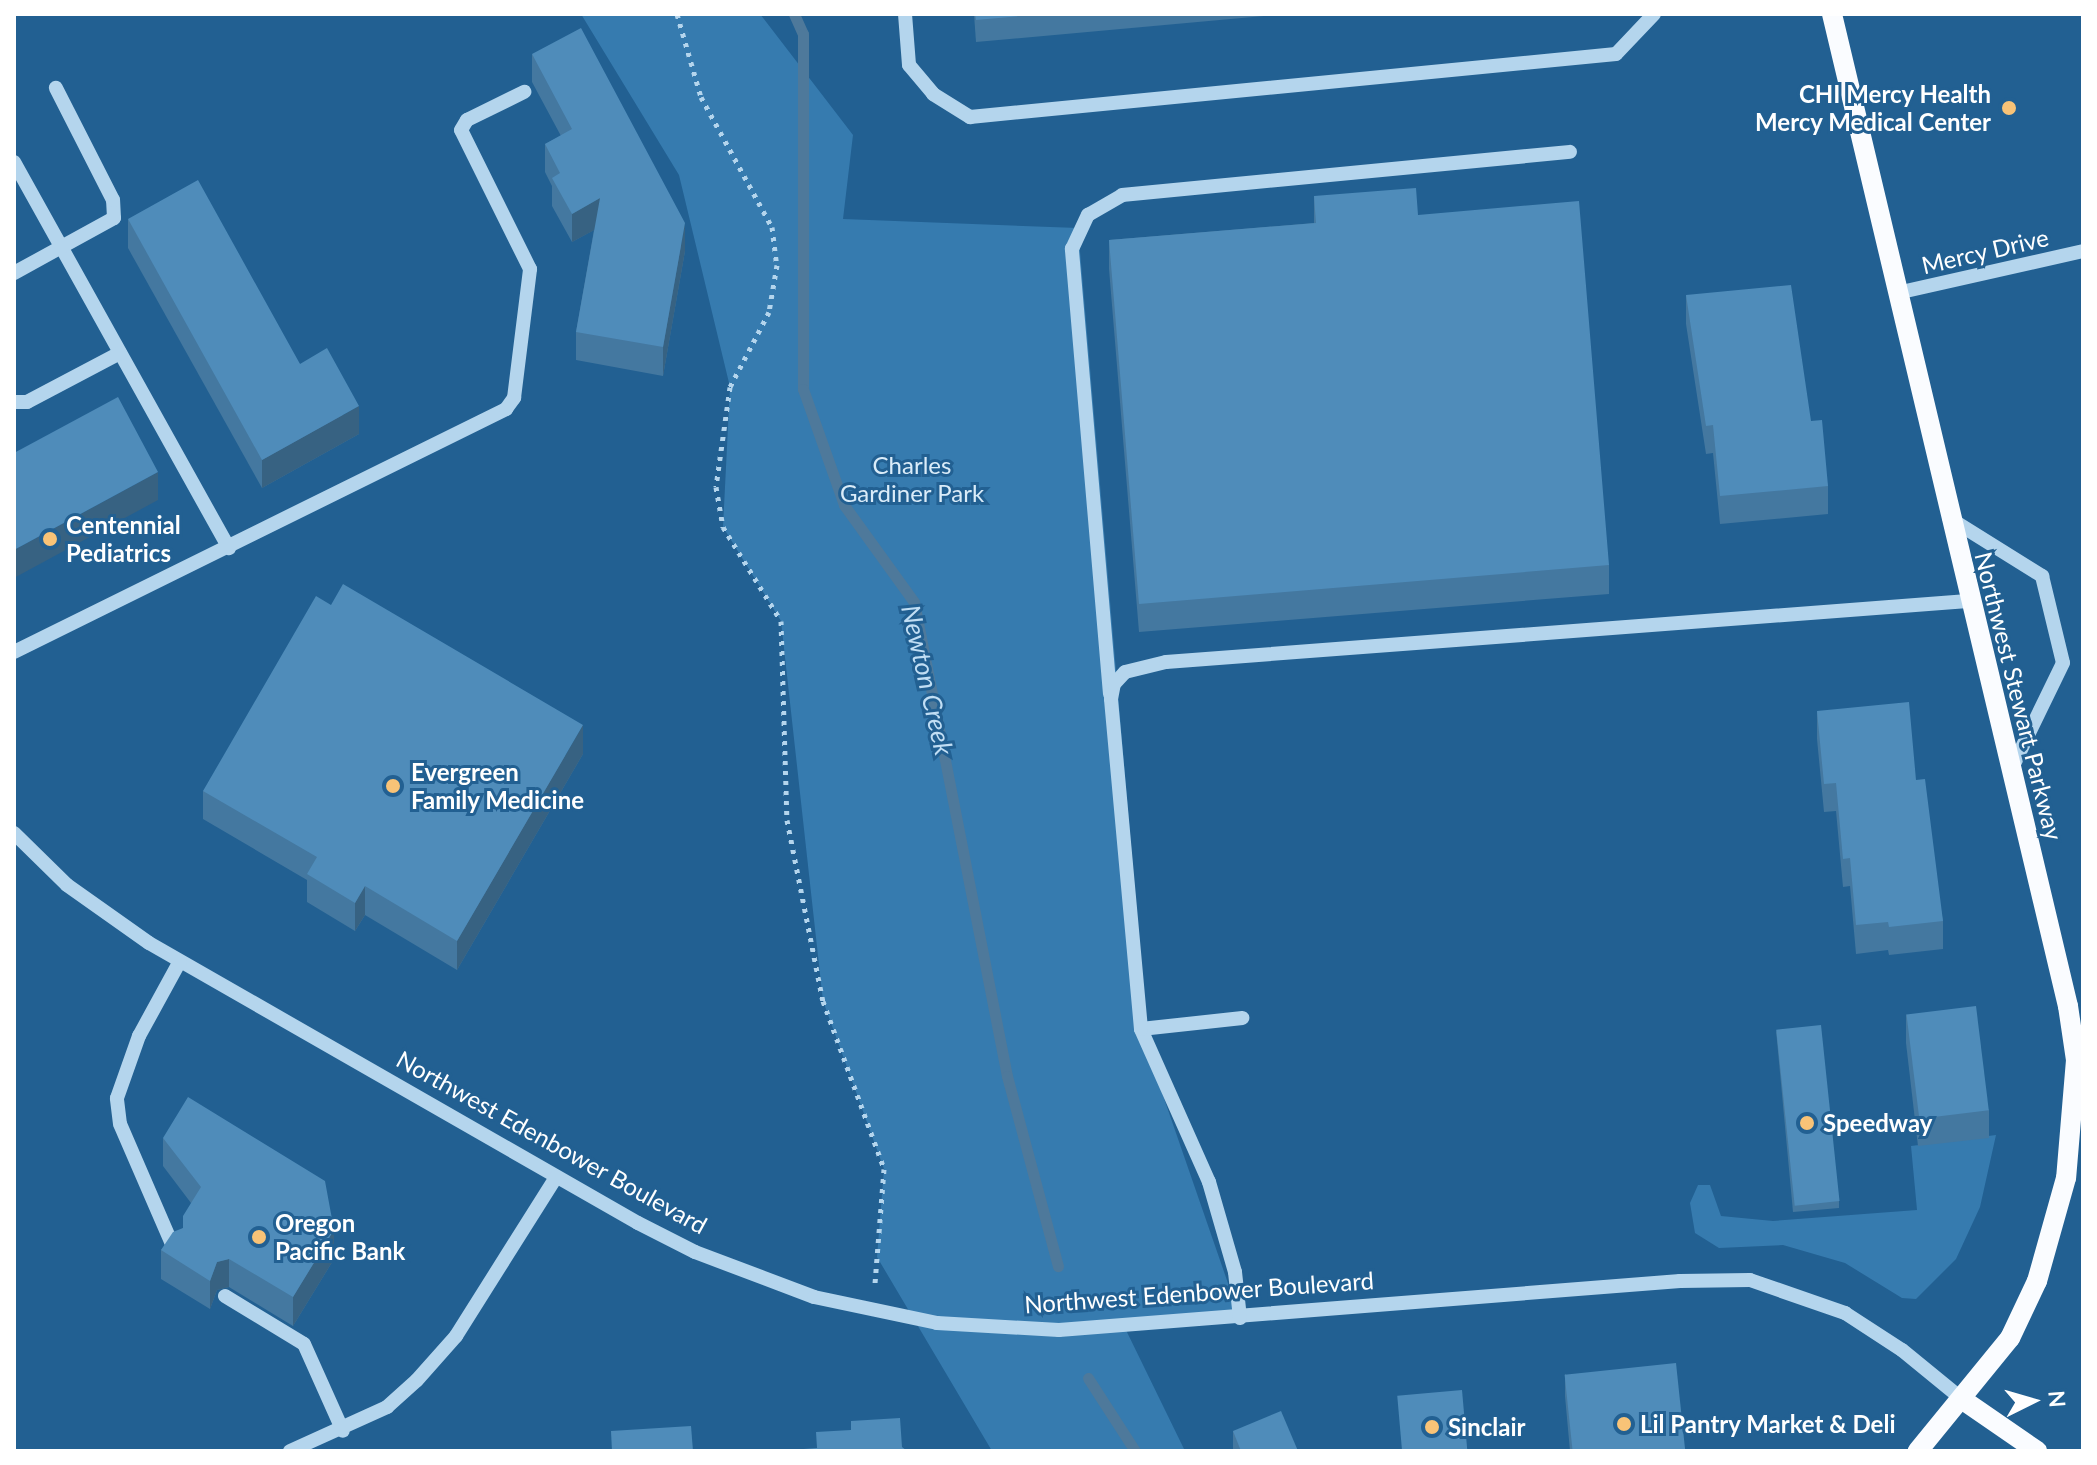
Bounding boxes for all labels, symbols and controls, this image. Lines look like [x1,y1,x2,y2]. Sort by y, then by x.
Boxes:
place label: CHI Mercy Health Mercy Medical Center [1754,80,1991,136]
marker: CHI Mercy Health Mercy Medical Center [1998,97,2020,119]
street label: Mercy Drive [1918,222,2052,280]
park label: Charles Gardiner Park [840,451,984,507]
place label: Centennial Pediatrics [66,511,181,567]
marker: Centennial Pediatrics [41,530,59,548]
street label: Northwest Stewart Parkway [1969,549,2069,843]
water label: Newton Creek [895,602,959,758]
place label: Evergreen Family Medicine [411,758,585,814]
marker: Evergreen Family Medicine [382,775,404,797]
street label: Northwest Edenbower Boulevard [392,1044,712,1240]
place label: Speedway [1823,1109,1932,1137]
marker: Speedway [1798,1114,1816,1132]
place label: Oregon Pacific Bank [275,1209,405,1265]
marker: Oregon Pacific Bank [250,1228,268,1246]
street label: Northwest Edenbower Boulevard [1023,1265,1375,1319]
north arrow [1993,1361,2073,1441]
text: N [2043,1389,2072,1408]
place label: Lil Pantry Market & Deli [1640,1410,1896,1438]
place label: Sinclair [1448,1413,1526,1441]
marker: Lil Pantry Market & Deli [1615,1415,1633,1433]
marker: Sinclair [1423,1418,1441,1436]

